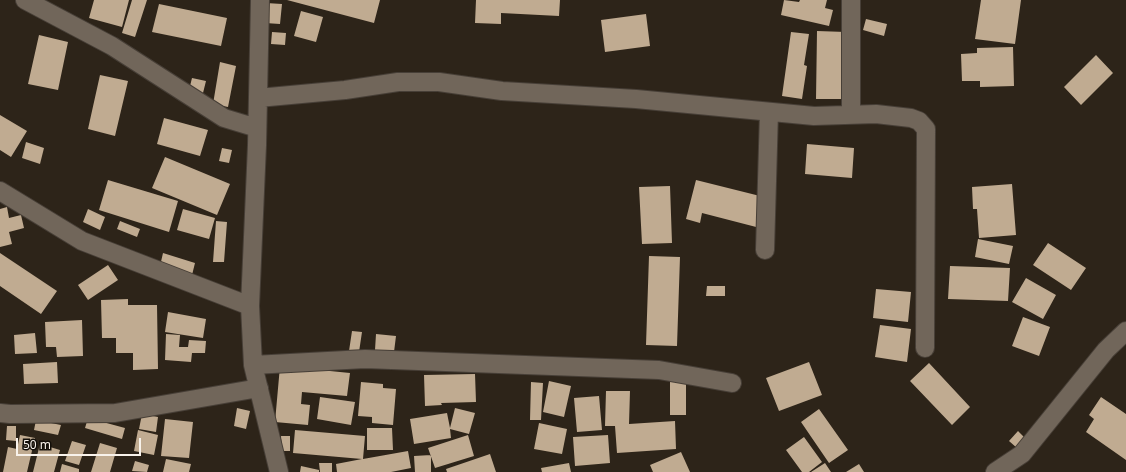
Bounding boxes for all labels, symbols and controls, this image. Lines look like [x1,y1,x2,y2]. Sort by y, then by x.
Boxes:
scale bar [18,430,143,456]
text: 50 m [23,436,51,453]

